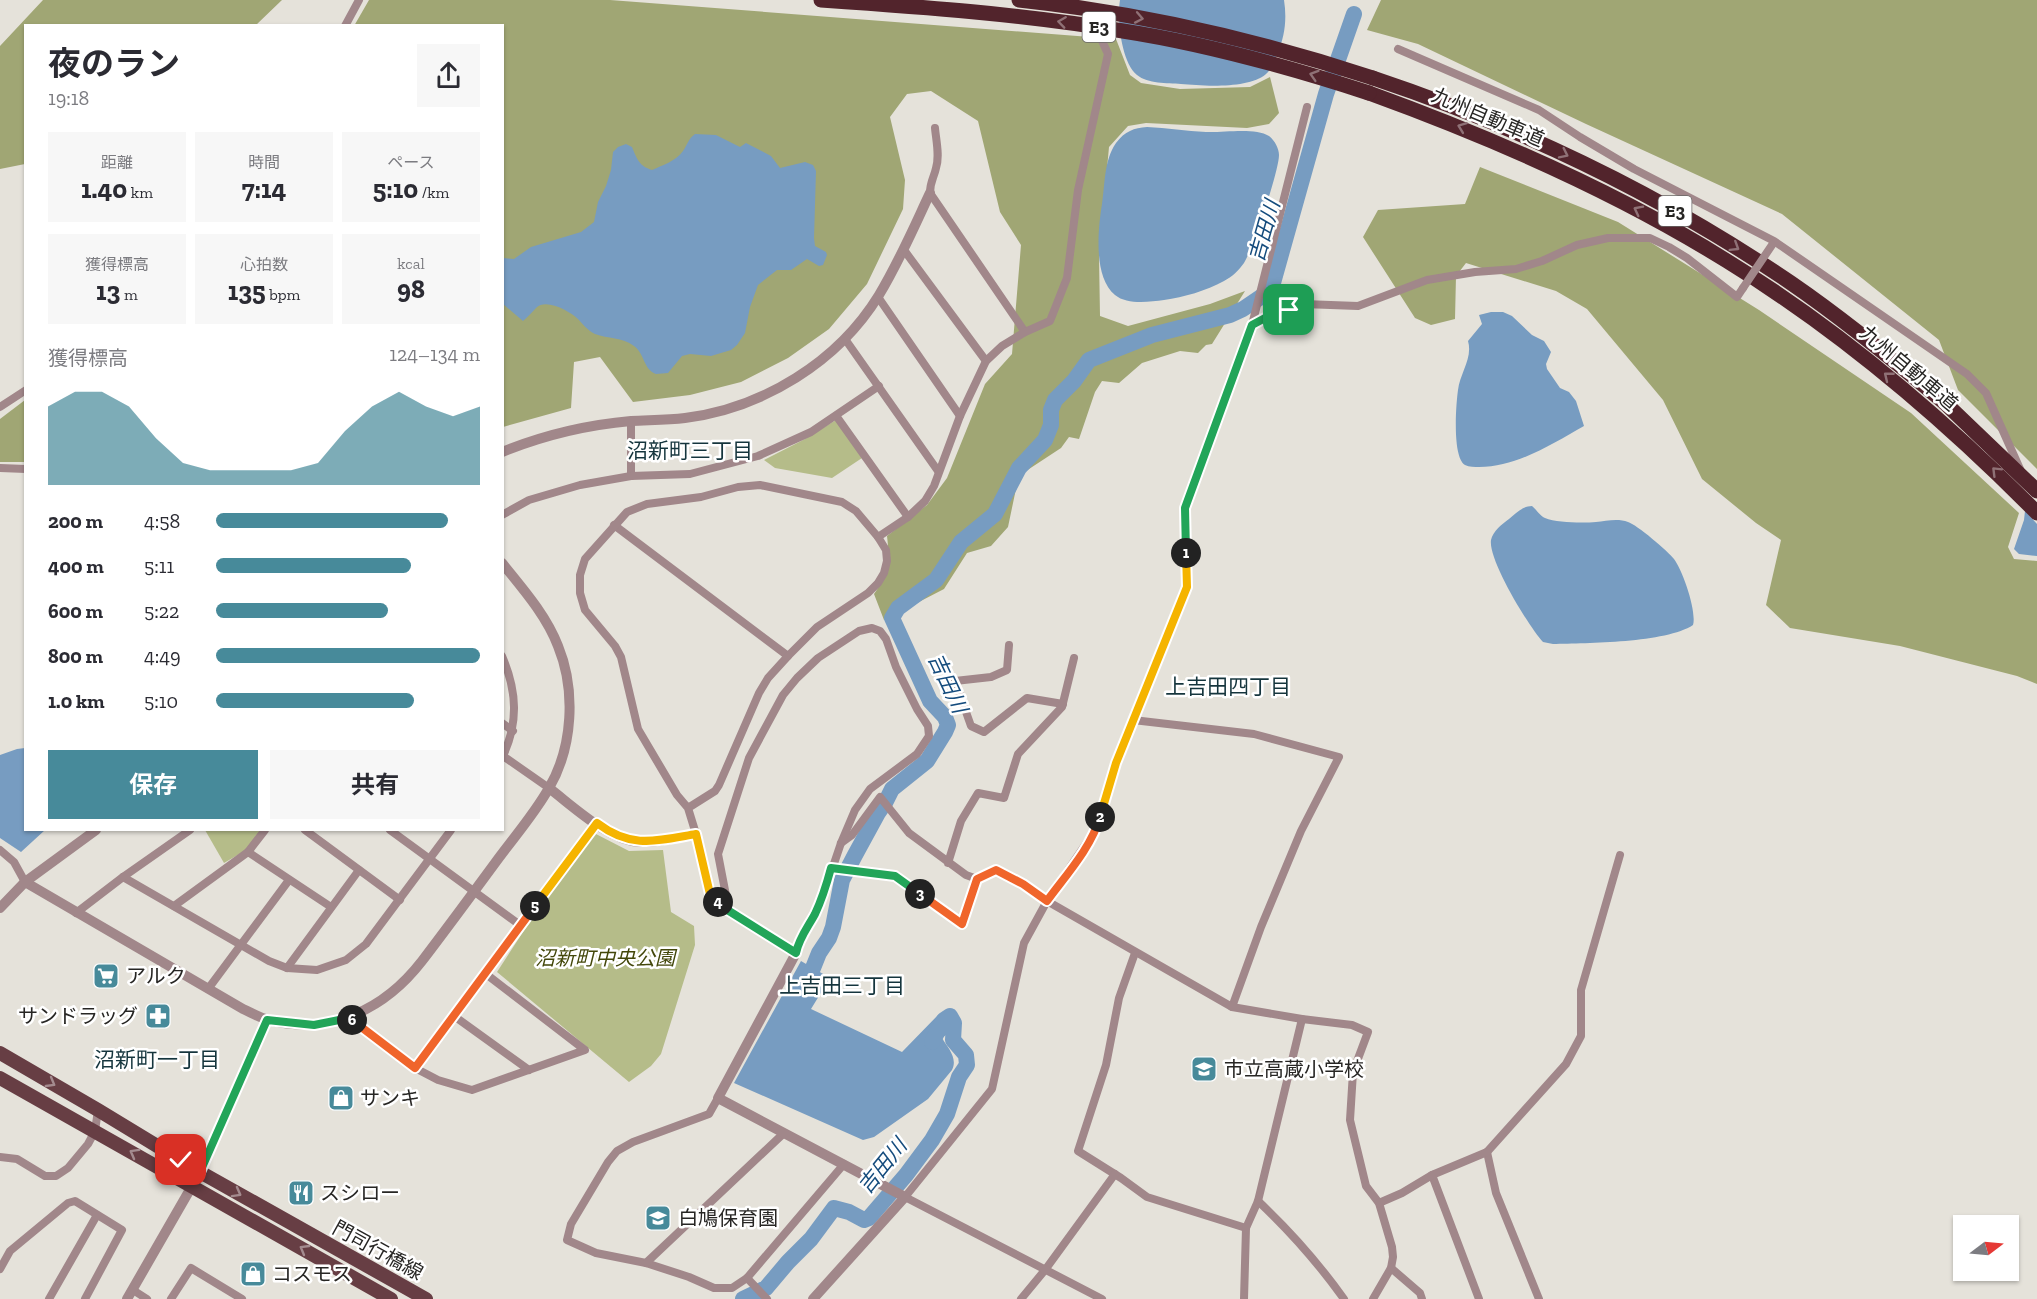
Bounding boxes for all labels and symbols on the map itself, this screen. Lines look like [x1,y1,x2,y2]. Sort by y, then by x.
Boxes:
one-way arrow [1134,11,1144,24]
road number: E3 [1082,12,1116,42]
one-way arrow [1057,16,1066,28]
one-way arrow [1309,70,1320,82]
street label: 九州自動車道 [1428,83,1548,151]
one-way arrow [1457,122,1468,135]
one-way arrow [1557,147,1568,159]
water label: 吉田川 [1243,195,1285,265]
road number: E3 [1658,196,1692,226]
one-way arrow [1633,206,1644,218]
one-way arrow [1729,240,1739,252]
pin [1263,284,1314,335]
street label: 九州自動車道 [1855,320,1963,416]
one-way arrow [1884,372,1895,383]
district label: 沼新町三丁目 [627,438,753,463]
one-way arrow [1992,468,2003,479]
pin: 1 [1171,538,1201,568]
water label: 吉田川 [923,649,973,719]
district label: 上吉田四丁目 [1165,674,1291,699]
pin: 2 [1085,802,1115,832]
pin: 3 [905,879,935,909]
pin: 4 [703,887,733,917]
pin: 5 [520,891,550,921]
park label: 沼新町中央公園 [535,946,678,970]
supermarket icon: アルク [91,961,121,991]
place label: アルク [126,964,186,988]
district label: 上吉田三丁目 [779,973,905,998]
pharmacy icon: サンドラッグ [143,1001,173,1031]
place label: サンドラッグ [18,1004,138,1028]
pin: 6 [337,1005,367,1035]
district label: 沼新町一丁目 [94,1047,220,1072]
school or university icon: 市立高蔵小学校 [1189,1054,1219,1084]
place label: 市立高蔵小学校 [1224,1057,1364,1081]
one-way arrow [45,1075,55,1087]
shop icon: サンキ [326,1083,356,1113]
place label: サンキ [360,1086,420,1110]
water label: 吉田川 [852,1132,913,1198]
pin [155,1134,206,1185]
one-way arrow [130,1149,140,1160]
restaurant icon: スシロー [286,1178,316,1208]
place label: スシロー [320,1181,400,1205]
one-way arrow [230,1186,241,1197]
school or university icon: 白鳩保育園 [643,1203,673,1233]
place label: 白鳩保育園 [678,1206,778,1230]
street label: 門司行橋線 [328,1215,428,1285]
north arrow [1953,1215,2019,1281]
one-way arrow [300,1245,310,1256]
shop icon: コスモス [238,1259,268,1289]
place label: コスモス [272,1262,352,1286]

